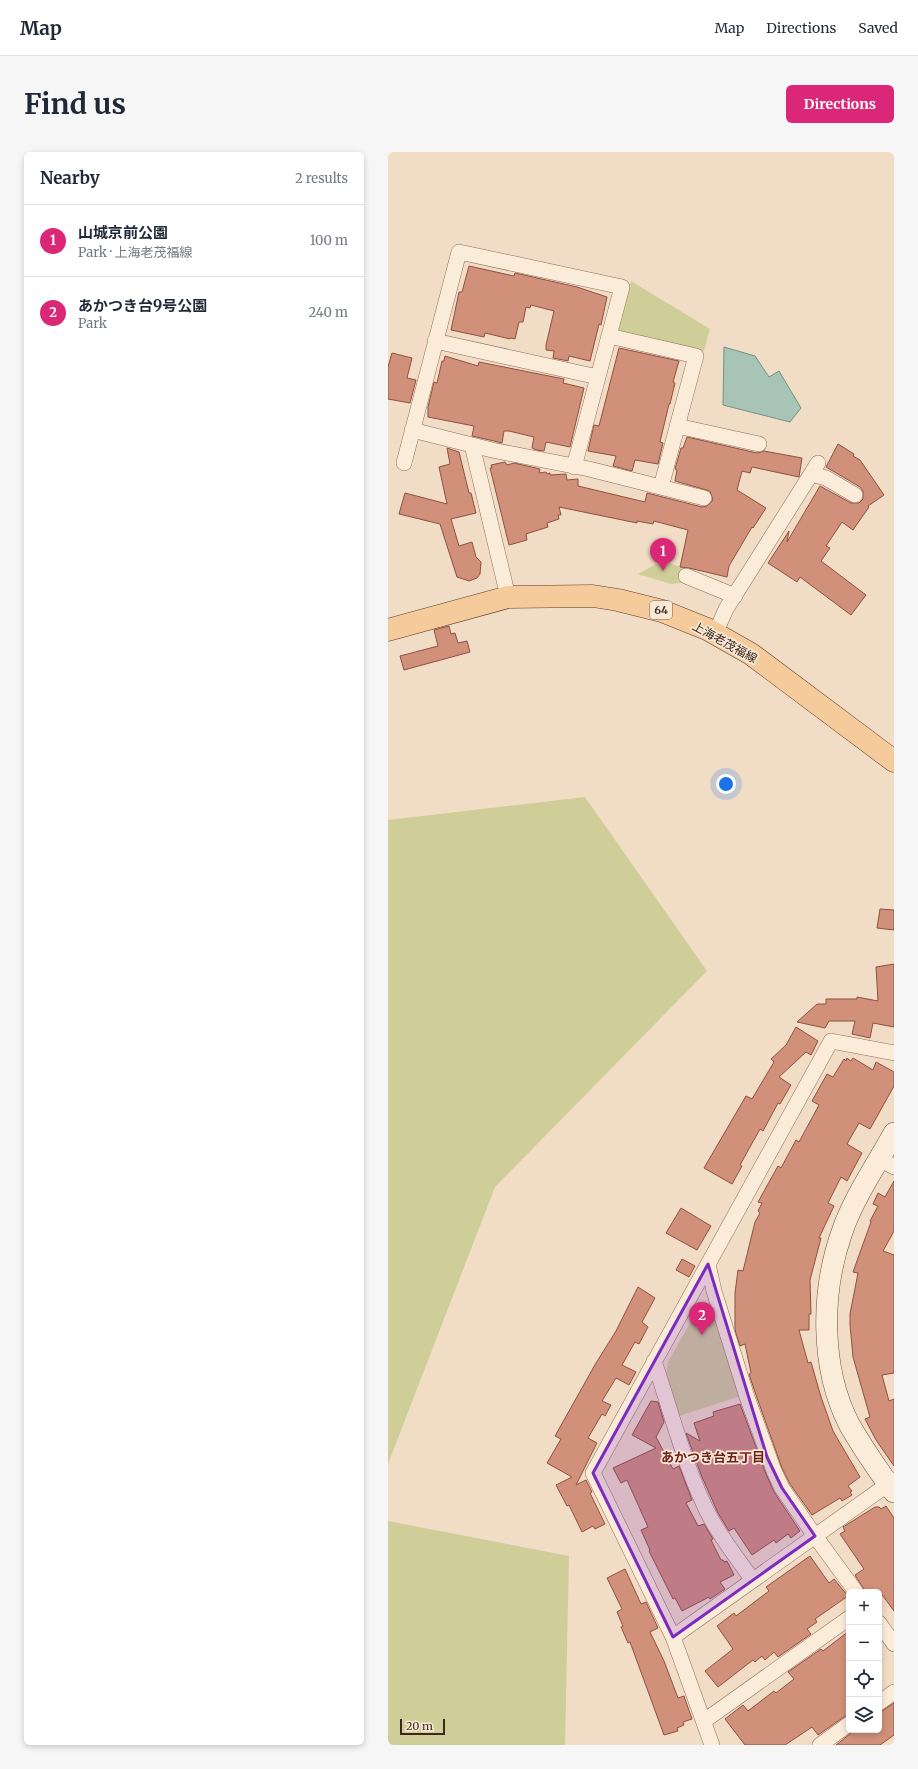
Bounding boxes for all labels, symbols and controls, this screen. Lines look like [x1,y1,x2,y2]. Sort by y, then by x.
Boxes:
text: Map [20,16,62,40]
text: Map [714,19,744,37]
text: Directions [766,19,836,37]
text: Saved [858,19,898,37]
button: Directions [786,85,894,123]
text: Find us [24,86,126,122]
text: Nearby [40,167,100,189]
text: 2 results [295,170,348,187]
text: 山城京前公園 [78,223,168,242]
text: 1 [50,232,56,249]
text: 100 m [310,232,348,249]
text: Park · 上海老茂福線 [78,244,193,261]
text: あかつき台9号公園 [78,296,207,315]
text: 2 [49,304,57,321]
text: 240 m [308,304,348,321]
text: Park [78,315,107,332]
pin: 1 [650,538,676,571]
road number: 64 [650,601,672,619]
street label: 上海老茂福線 [690,618,760,666]
your location [716,774,736,794]
pin: 2 [689,1302,715,1335]
district label: あかつき台五丁目 [661,1449,765,1466]
map controls [846,1589,882,1733]
button: + [846,1589,882,1625]
button: − [846,1625,882,1661]
button: locate [846,1661,882,1697]
button: layers [846,1697,882,1733]
scale bar [400,1717,445,1736]
text: 20 m [406,1719,433,1733]

